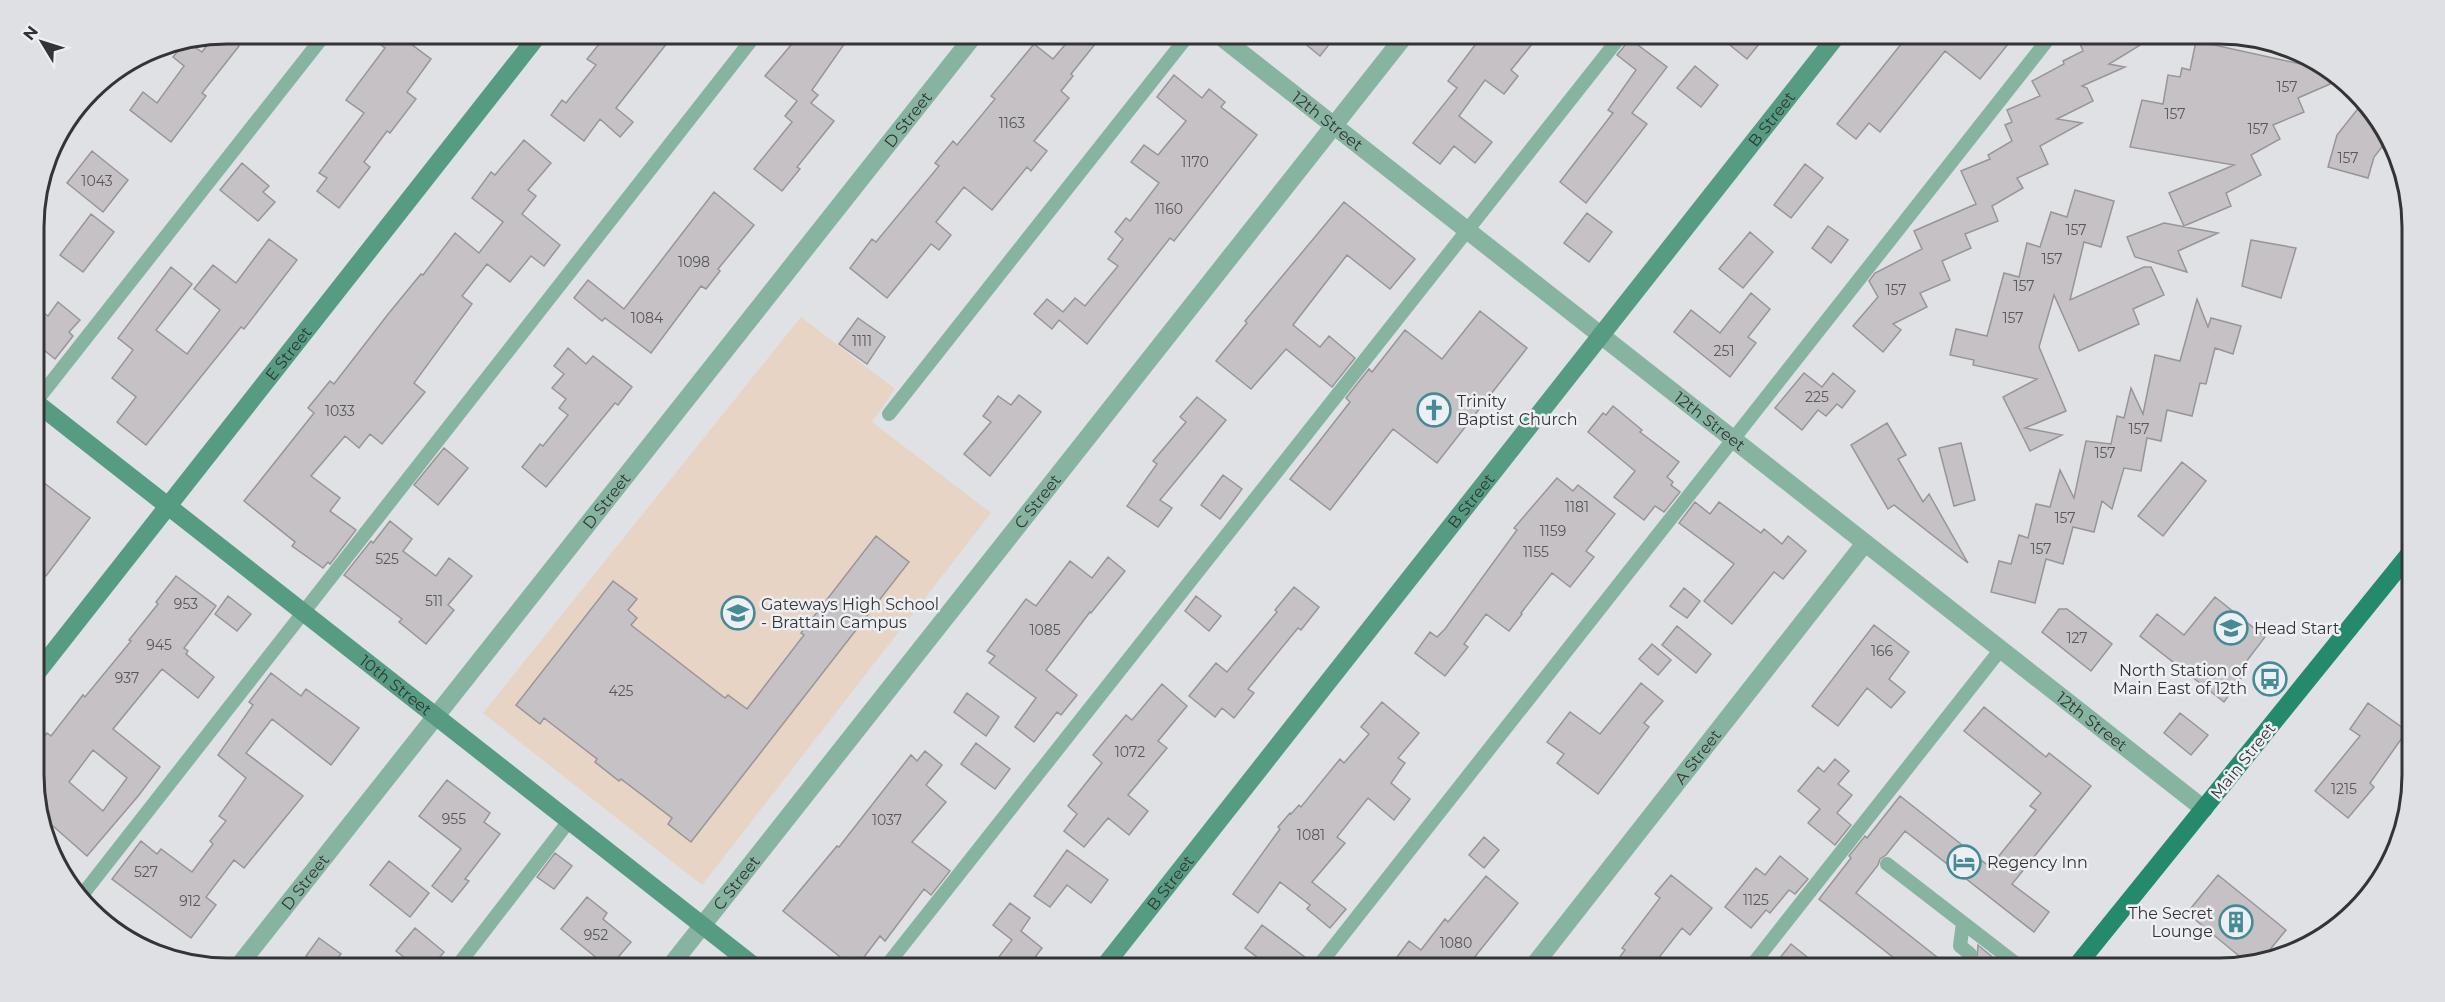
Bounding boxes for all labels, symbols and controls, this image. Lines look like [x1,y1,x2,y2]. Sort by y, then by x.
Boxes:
north arrow [12,12,72,72]
text: N [19,22,42,44]
house number: 157 [2276,78,2298,96]
street label: D Street [880,87,936,151]
street label: 12th Street [1288,87,1367,155]
street label: B Street [1744,87,1799,150]
house number: 157 [2164,105,2186,123]
house number: 1163 [999,114,1025,132]
house number: 157 [2247,120,2269,138]
house number: 157 [2337,149,2359,167]
house number: 1170 [1181,153,1209,171]
house number: 1043 [81,172,113,190]
house number: 1160 [1155,200,1183,218]
house number: 157 [2065,221,2087,239]
house number: 157 [2041,250,2063,268]
house number: 1098 [678,253,710,271]
house number: 157 [2013,277,2035,295]
house number: 157 [1885,281,1907,299]
house number: 1084 [631,309,664,327]
house number: 157 [2002,309,2024,327]
street label: E Street [261,322,316,384]
house number: 1111 [852,332,872,350]
house number: 251 [1714,342,1734,360]
street label: 12th Street [1671,387,1749,455]
house number: 225 [1805,388,1829,406]
church icon: Trinity Baptist Church [1416,392,1452,428]
place label: Trinity Baptist Church [1457,392,1577,429]
house number: 1033 [325,402,355,420]
house number: 157 [2128,420,2150,438]
house number: 157 [2094,444,2116,462]
street label: D Street [578,469,634,532]
street label: B Street [1443,469,1498,532]
street label: C Street [1010,470,1065,532]
house number: 1181 [1565,498,1589,516]
house number: 157 [2054,509,2076,527]
house number: 1159 [1540,522,1566,540]
house number: 157 [2030,540,2052,558]
house number: 1155 [1523,543,1549,561]
house number: 525 [375,550,399,568]
house number: 511 [425,592,443,610]
house number: 953 [174,595,198,613]
school or university icon: Gateways High School - Brattain Campus [720,595,756,631]
place label: Gateways High School - Brattain Campus [761,595,939,632]
school or university icon: Head Start [2213,610,2249,646]
place label: Head Start [2254,619,2340,638]
house number: 1085 [1029,621,1061,639]
house number: 127 [2066,629,2088,647]
house number: 945 [146,636,172,654]
house number: 166 [1871,642,1894,660]
street label: 10th Street [356,651,436,719]
place label: North Station of Main East of 12th [2113,661,2248,698]
bus stop icon: North Station of Main East of 12th [2252,661,2288,697]
house number: 937 [115,669,139,687]
house number: 425 [608,682,634,700]
street label: 12th Street [2053,687,2132,755]
street label: Main Street [2207,719,2280,803]
street label: A Street [1670,725,1725,788]
house number: 1072 [1115,743,1145,761]
house number: 1215 [2331,780,2357,798]
house number: 955 [442,810,466,828]
house number: 1037 [872,811,902,829]
house number: 1081 [1297,826,1325,844]
hotel icon: Regency Inn [1946,844,1982,880]
street label: D Street [277,850,333,914]
street label: C Street [709,851,764,914]
street label: B Street [1143,851,1198,914]
place label: Regency Inn [1987,853,2088,872]
house number: 527 [134,863,158,881]
house number: 1125 [1743,891,1769,909]
house number: 912 [179,892,201,910]
place label: The Secret Lounge [2128,904,2213,941]
building icon: The Secret Lounge [2218,904,2254,940]
house number: 952 [584,926,608,944]
house number: 1080 [1440,934,1472,952]

